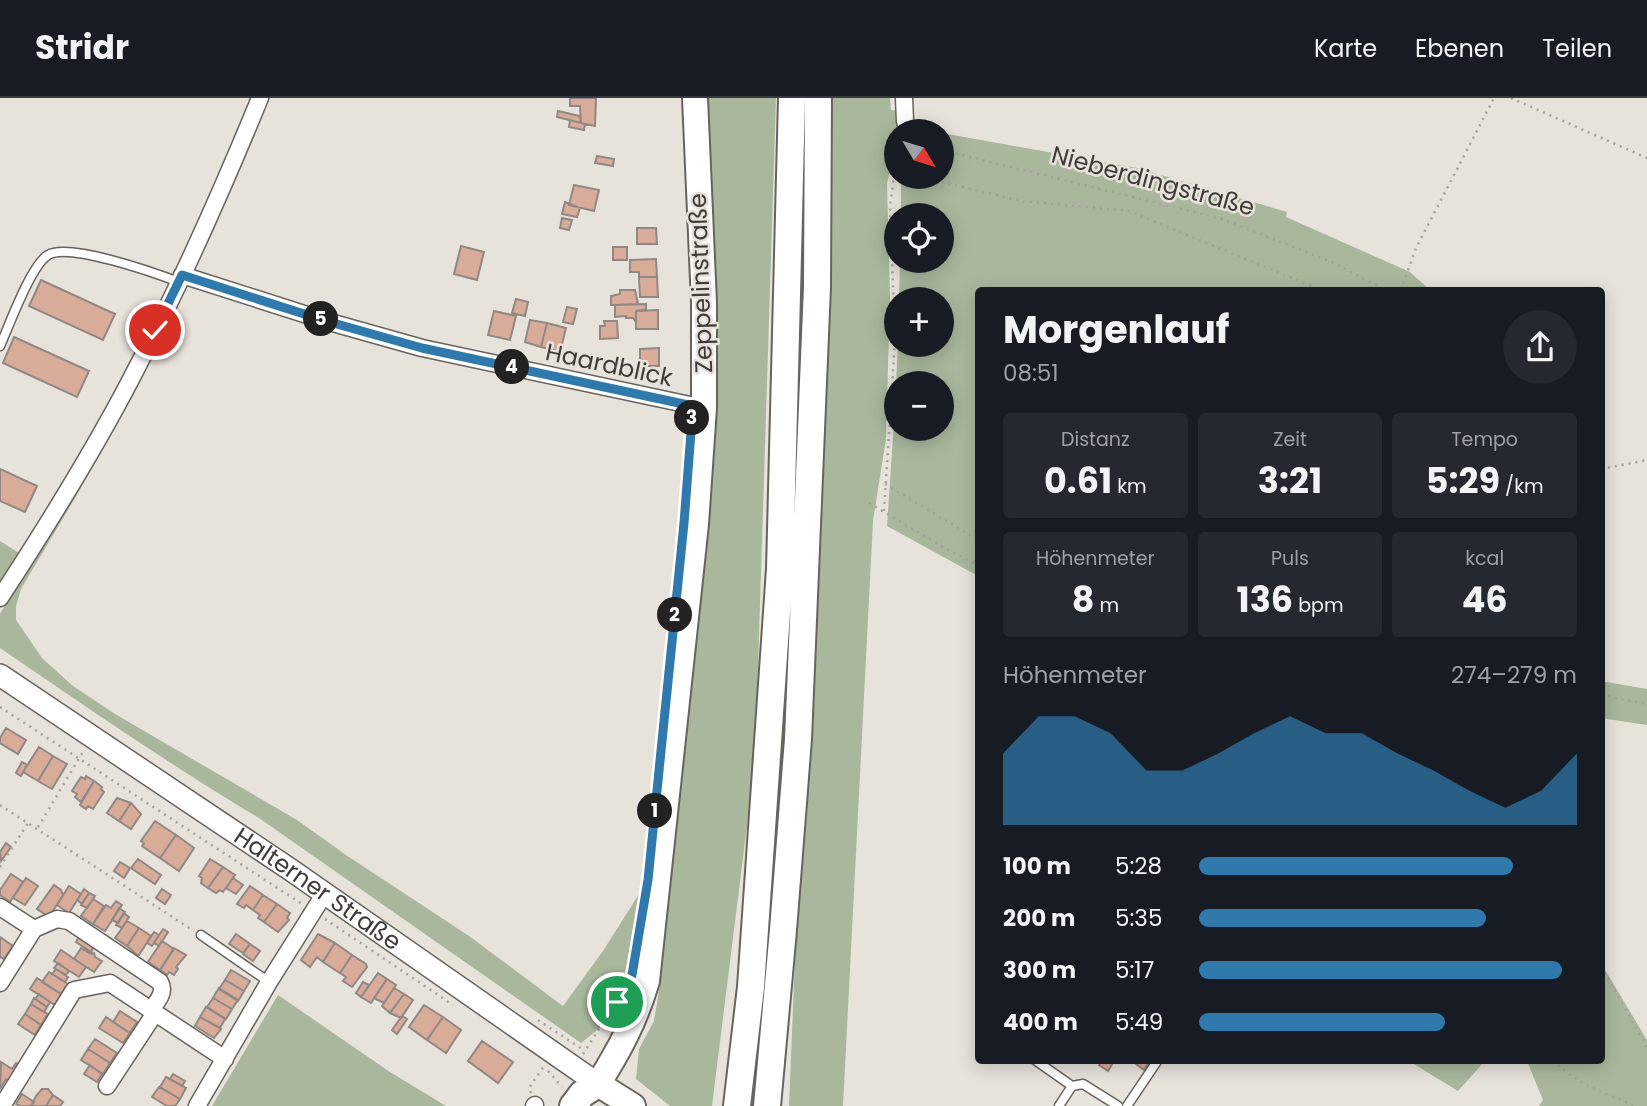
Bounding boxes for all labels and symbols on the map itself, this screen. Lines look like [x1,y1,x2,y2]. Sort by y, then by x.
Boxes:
north arrow [884,119,954,189]
street label: Nieberdingstraße [1048,138,1258,224]
street label: Zeppelinstraße [681,192,720,374]
pin [125,300,185,360]
pin: 5 [304,302,338,336]
street label: Haardblick [542,335,676,394]
pin: 4 [494,350,530,384]
pin: 3 [674,400,710,436]
pin: 2 [658,598,692,632]
pin: 1 [638,794,672,828]
street label: Halterner Straße [228,819,408,958]
pin [587,972,647,1032]

